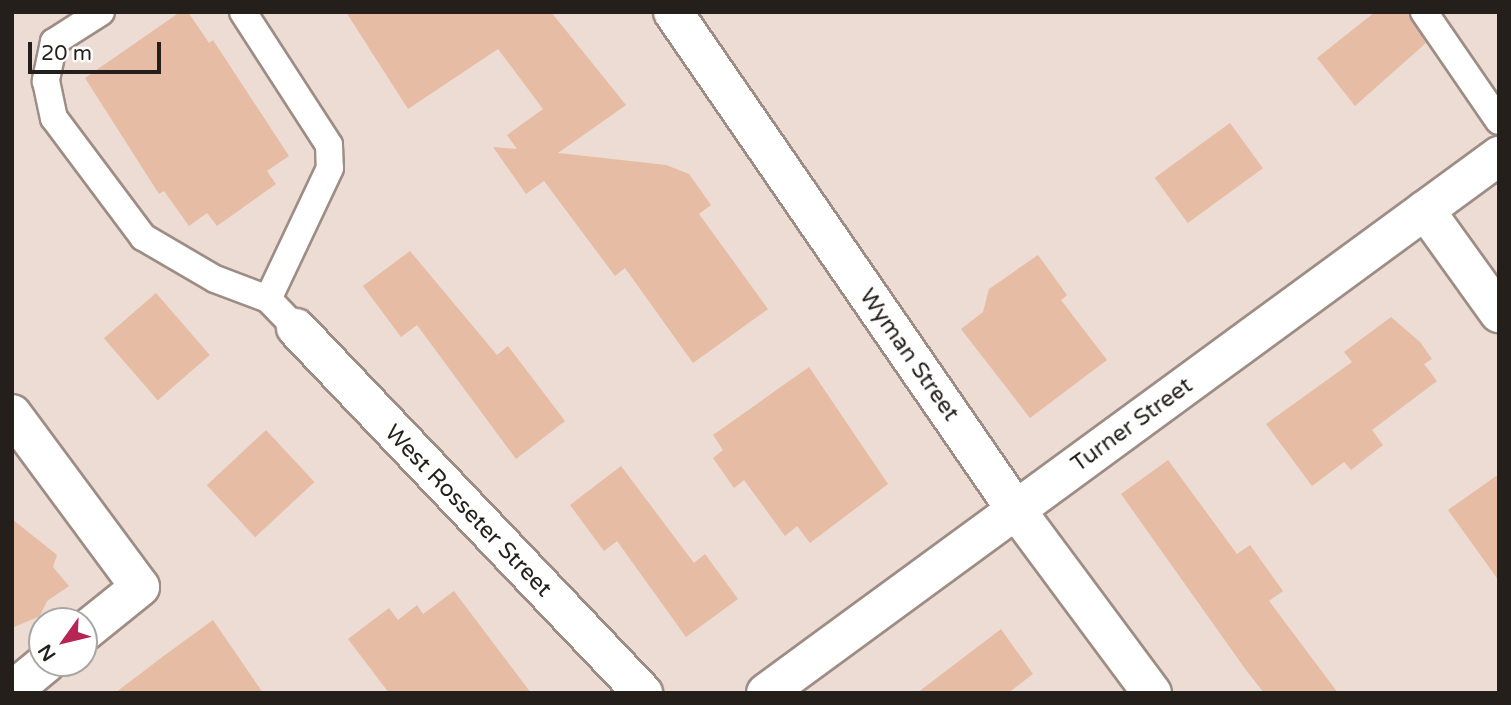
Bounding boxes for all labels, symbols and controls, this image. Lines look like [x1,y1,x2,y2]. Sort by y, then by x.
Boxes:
scale bar [32,28,164,72]
text: 20 m [41,41,92,66]
street label: Wyman Street [853,284,965,426]
street label: Turner Street [1066,372,1198,478]
street label: West Rosseter Street [379,419,557,603]
north arrow [28,607,98,677]
text: N [34,640,61,665]

